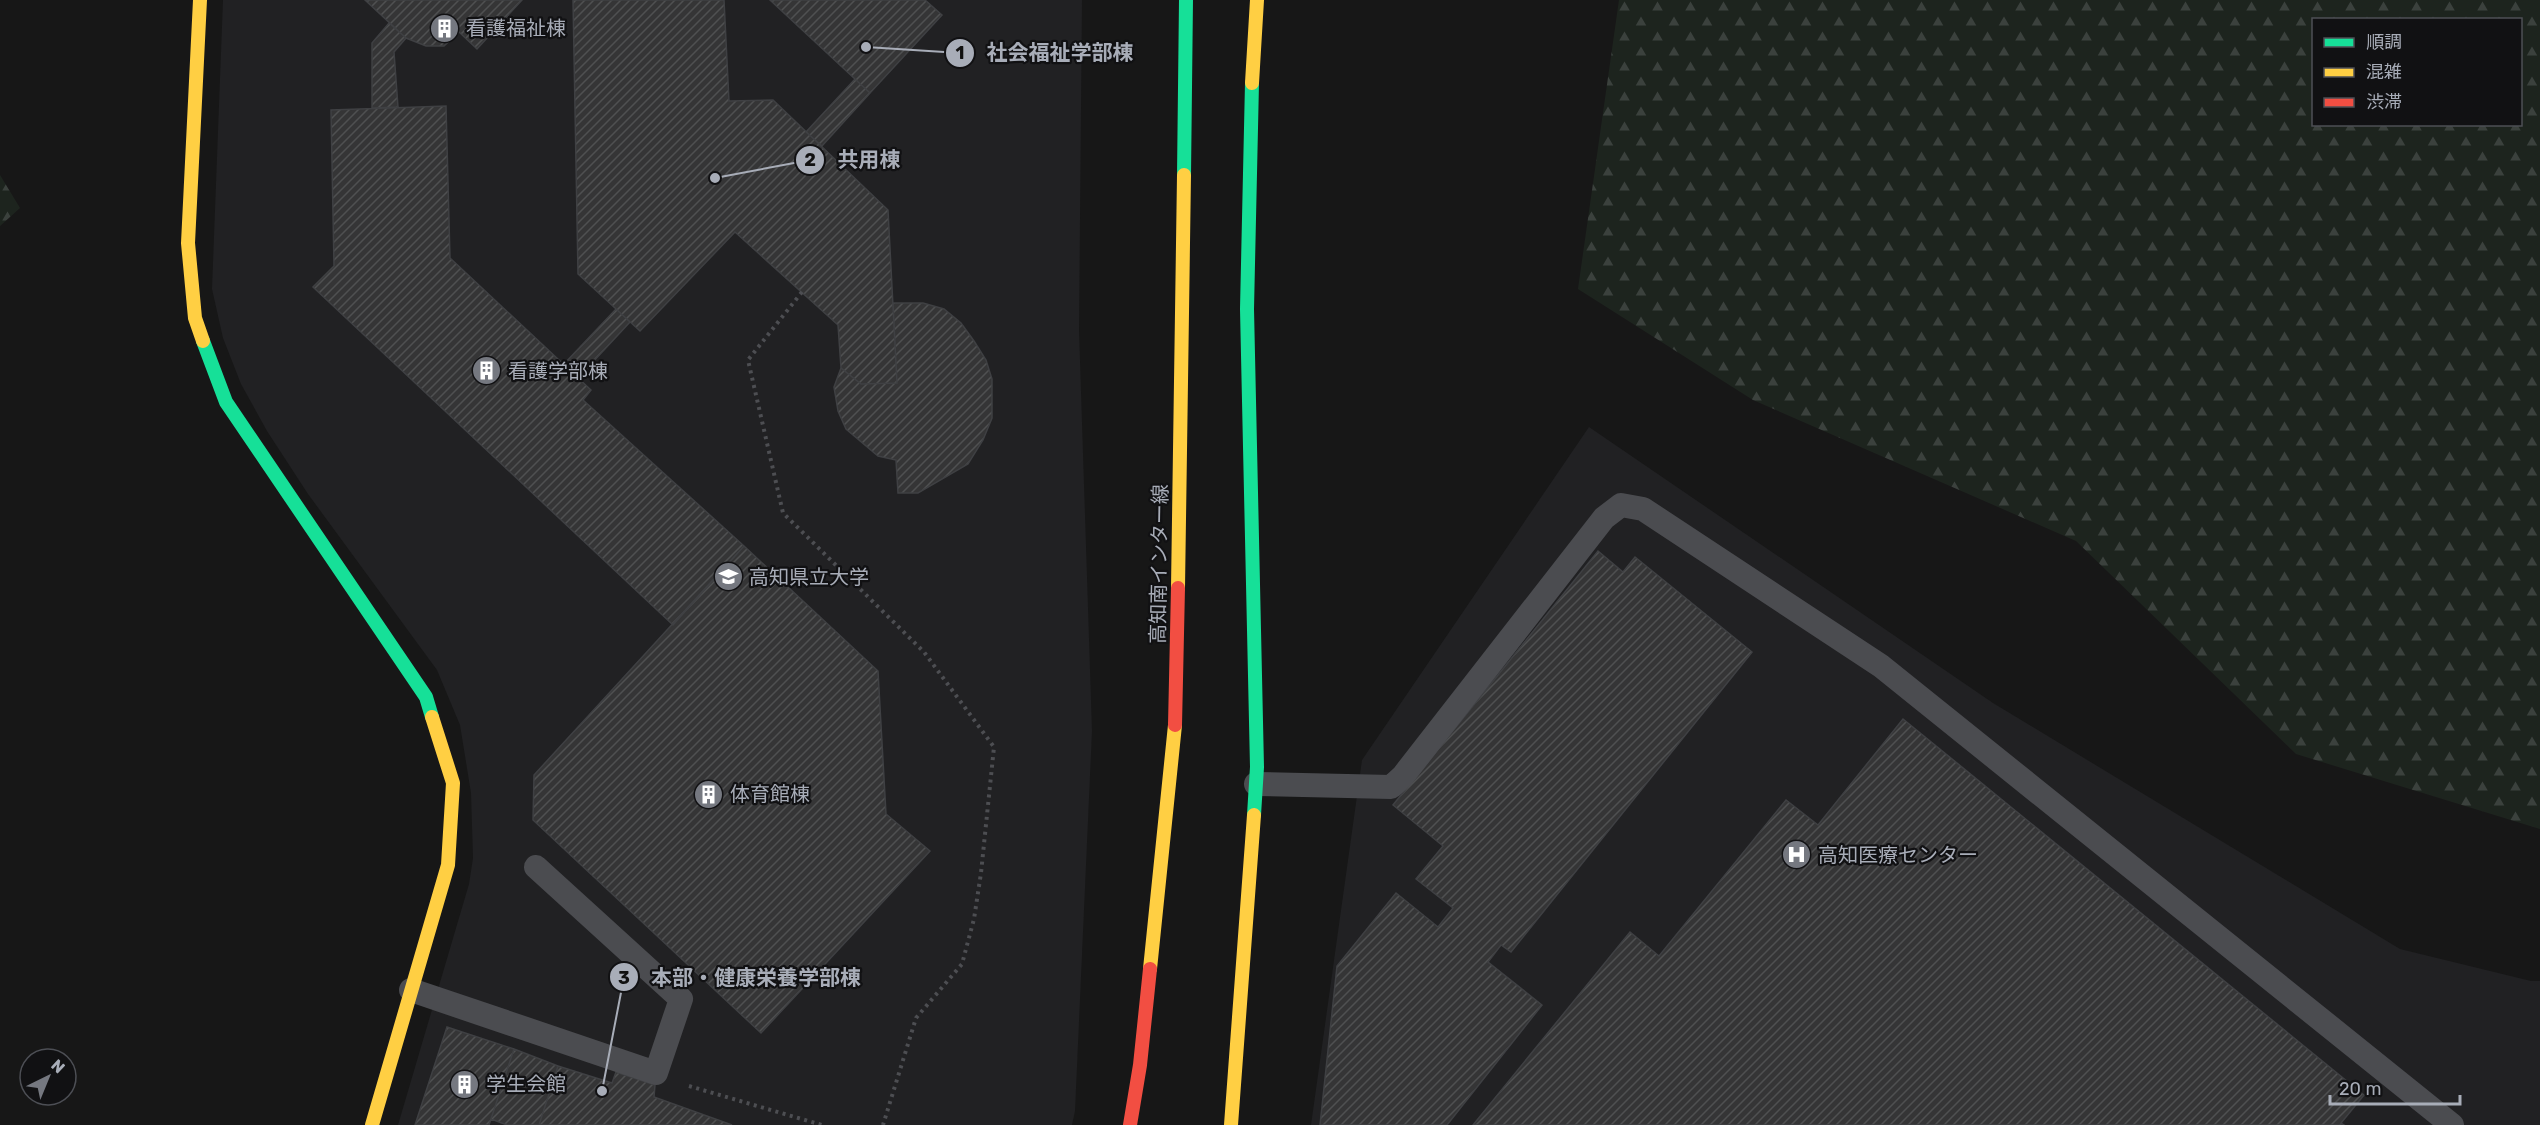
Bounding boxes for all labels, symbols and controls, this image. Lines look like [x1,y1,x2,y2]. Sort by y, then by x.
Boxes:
building icon: 看護福祉棟 [429,12,461,44]
place label: 看護福祉棟 [466,16,566,40]
legend [2312,18,2522,126]
text: 順調 [2366,31,2402,53]
callout: 社会福祉学部棟 [945,34,1146,73]
text: 社会福祉学部棟 [987,40,1134,65]
text: 1 [956,42,964,64]
text: 混雑 [2366,61,2402,83]
text: 渋滞 [2366,91,2402,113]
callout: 共用棟 [795,140,912,179]
text: 共用棟 [838,147,901,172]
text: 2 [804,149,816,171]
building icon: 看護学部棟 [471,355,503,387]
place label: 看護学部棟 [508,359,608,383]
street label: 高知南インター線 [1146,484,1172,644]
school or university icon: 高知県立大学 [712,561,744,593]
place label: 高知県立大学 [749,565,869,589]
building icon: 体育館棟 [693,778,725,810]
place label: 体育館棟 [730,782,810,806]
hospital icon: 高知医療センター [1781,839,1813,871]
place label: 高知医療センター [1818,843,1978,867]
callout: 本部・健康栄養学部棟 [609,958,873,997]
text: 本部・健康栄養学部棟 [651,965,861,990]
text: 3 [618,967,630,989]
north arrow [18,1047,78,1107]
text: N [47,1056,69,1077]
building icon: 学生会館 [449,1068,481,1100]
scale bar [2330,1068,2460,1106]
place label: 学生会館 [486,1072,566,1096]
text: 20 m [2339,1078,2381,1100]

